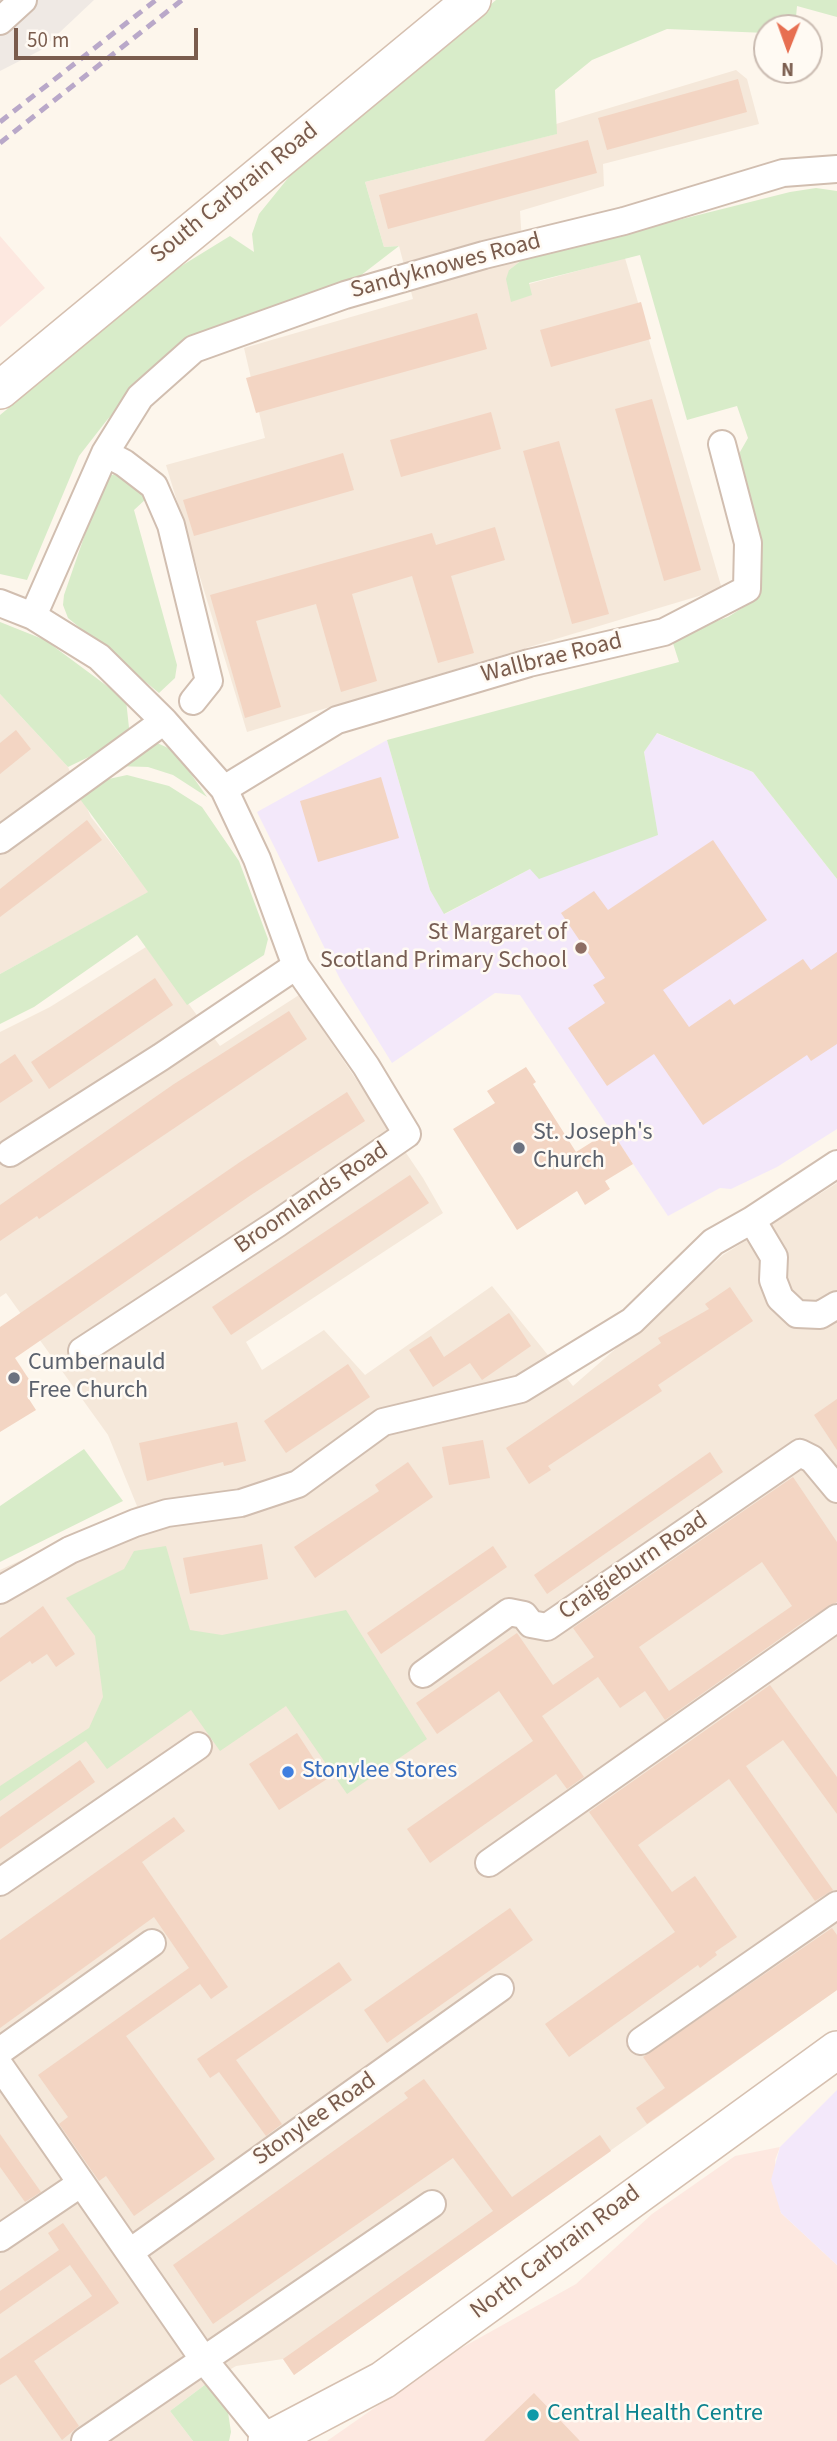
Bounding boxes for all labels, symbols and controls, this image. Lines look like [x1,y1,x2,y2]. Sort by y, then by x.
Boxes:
scale bar [18,14,201,58]
north arrow [753,14,823,84]
text: 50 m [27,25,69,55]
text: N [781,55,794,82]
street label: South Carbrain Road [145,118,325,270]
street label: Sandyknowes Road [348,228,544,306]
street label: Wallbrae Road [479,628,625,690]
place label: St Margaret of Scotland Primary School [320,920,567,976]
marker: St Margaret of Scotland Primary School [573,940,589,956]
place label: St. Joseph's Church [533,1120,653,1176]
street label: Broomlands Road [230,1137,394,1261]
marker: St. Joseph's Church [511,1140,527,1156]
place label: Cumbernauld Free Church [28,1350,166,1406]
marker: Cumbernauld Free Church [6,1370,22,1386]
street label: Craigieburn Road [554,1507,714,1627]
place label: Stonylee Stores [302,1758,457,1786]
marker: Stonylee Stores [280,1764,296,1780]
street label: Stonylee Road [248,2067,382,2173]
street label: North Carbrain Road [465,2180,647,2326]
place label: Central Health Centre [547,2401,763,2429]
marker: Central Health Centre [525,2407,541,2423]

